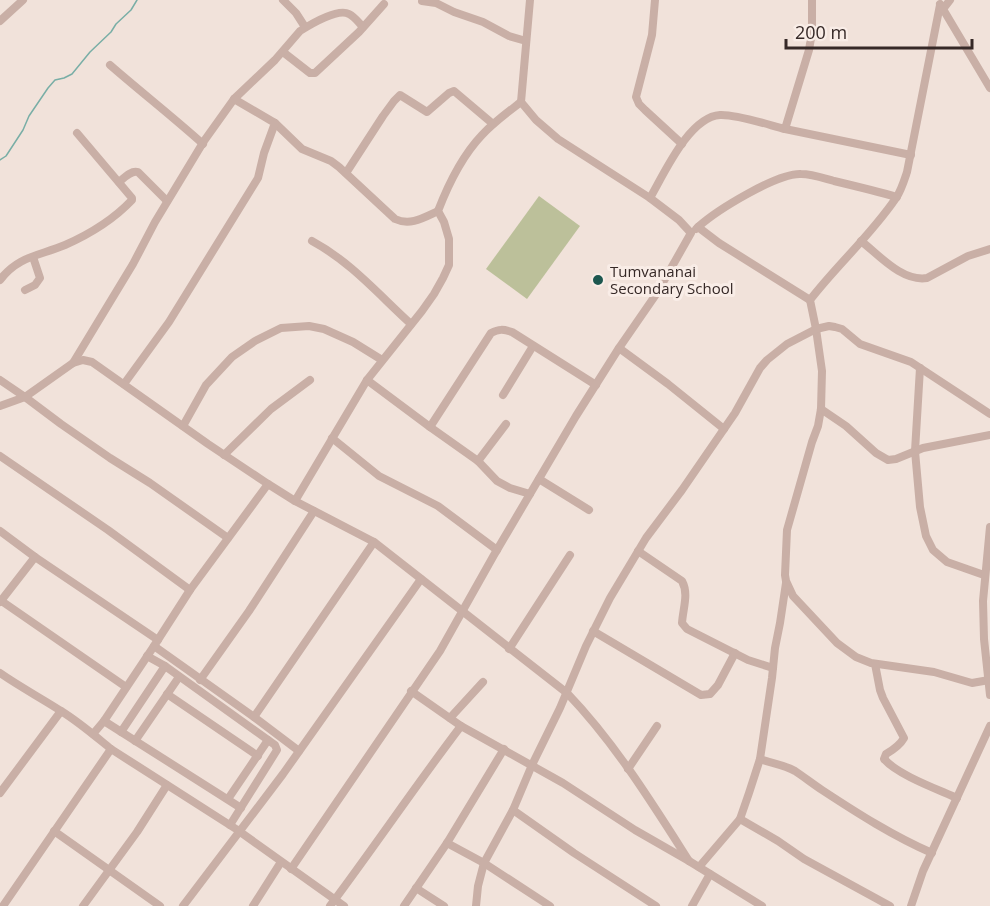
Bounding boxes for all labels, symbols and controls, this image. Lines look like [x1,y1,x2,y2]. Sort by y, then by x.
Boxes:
scale bar [786,12,972,50]
text: 200 m [795,20,847,44]
place label: Tumvananai Secondary School [610,261,734,298]
marker: Tumvananai Secondary School [591,273,605,287]

